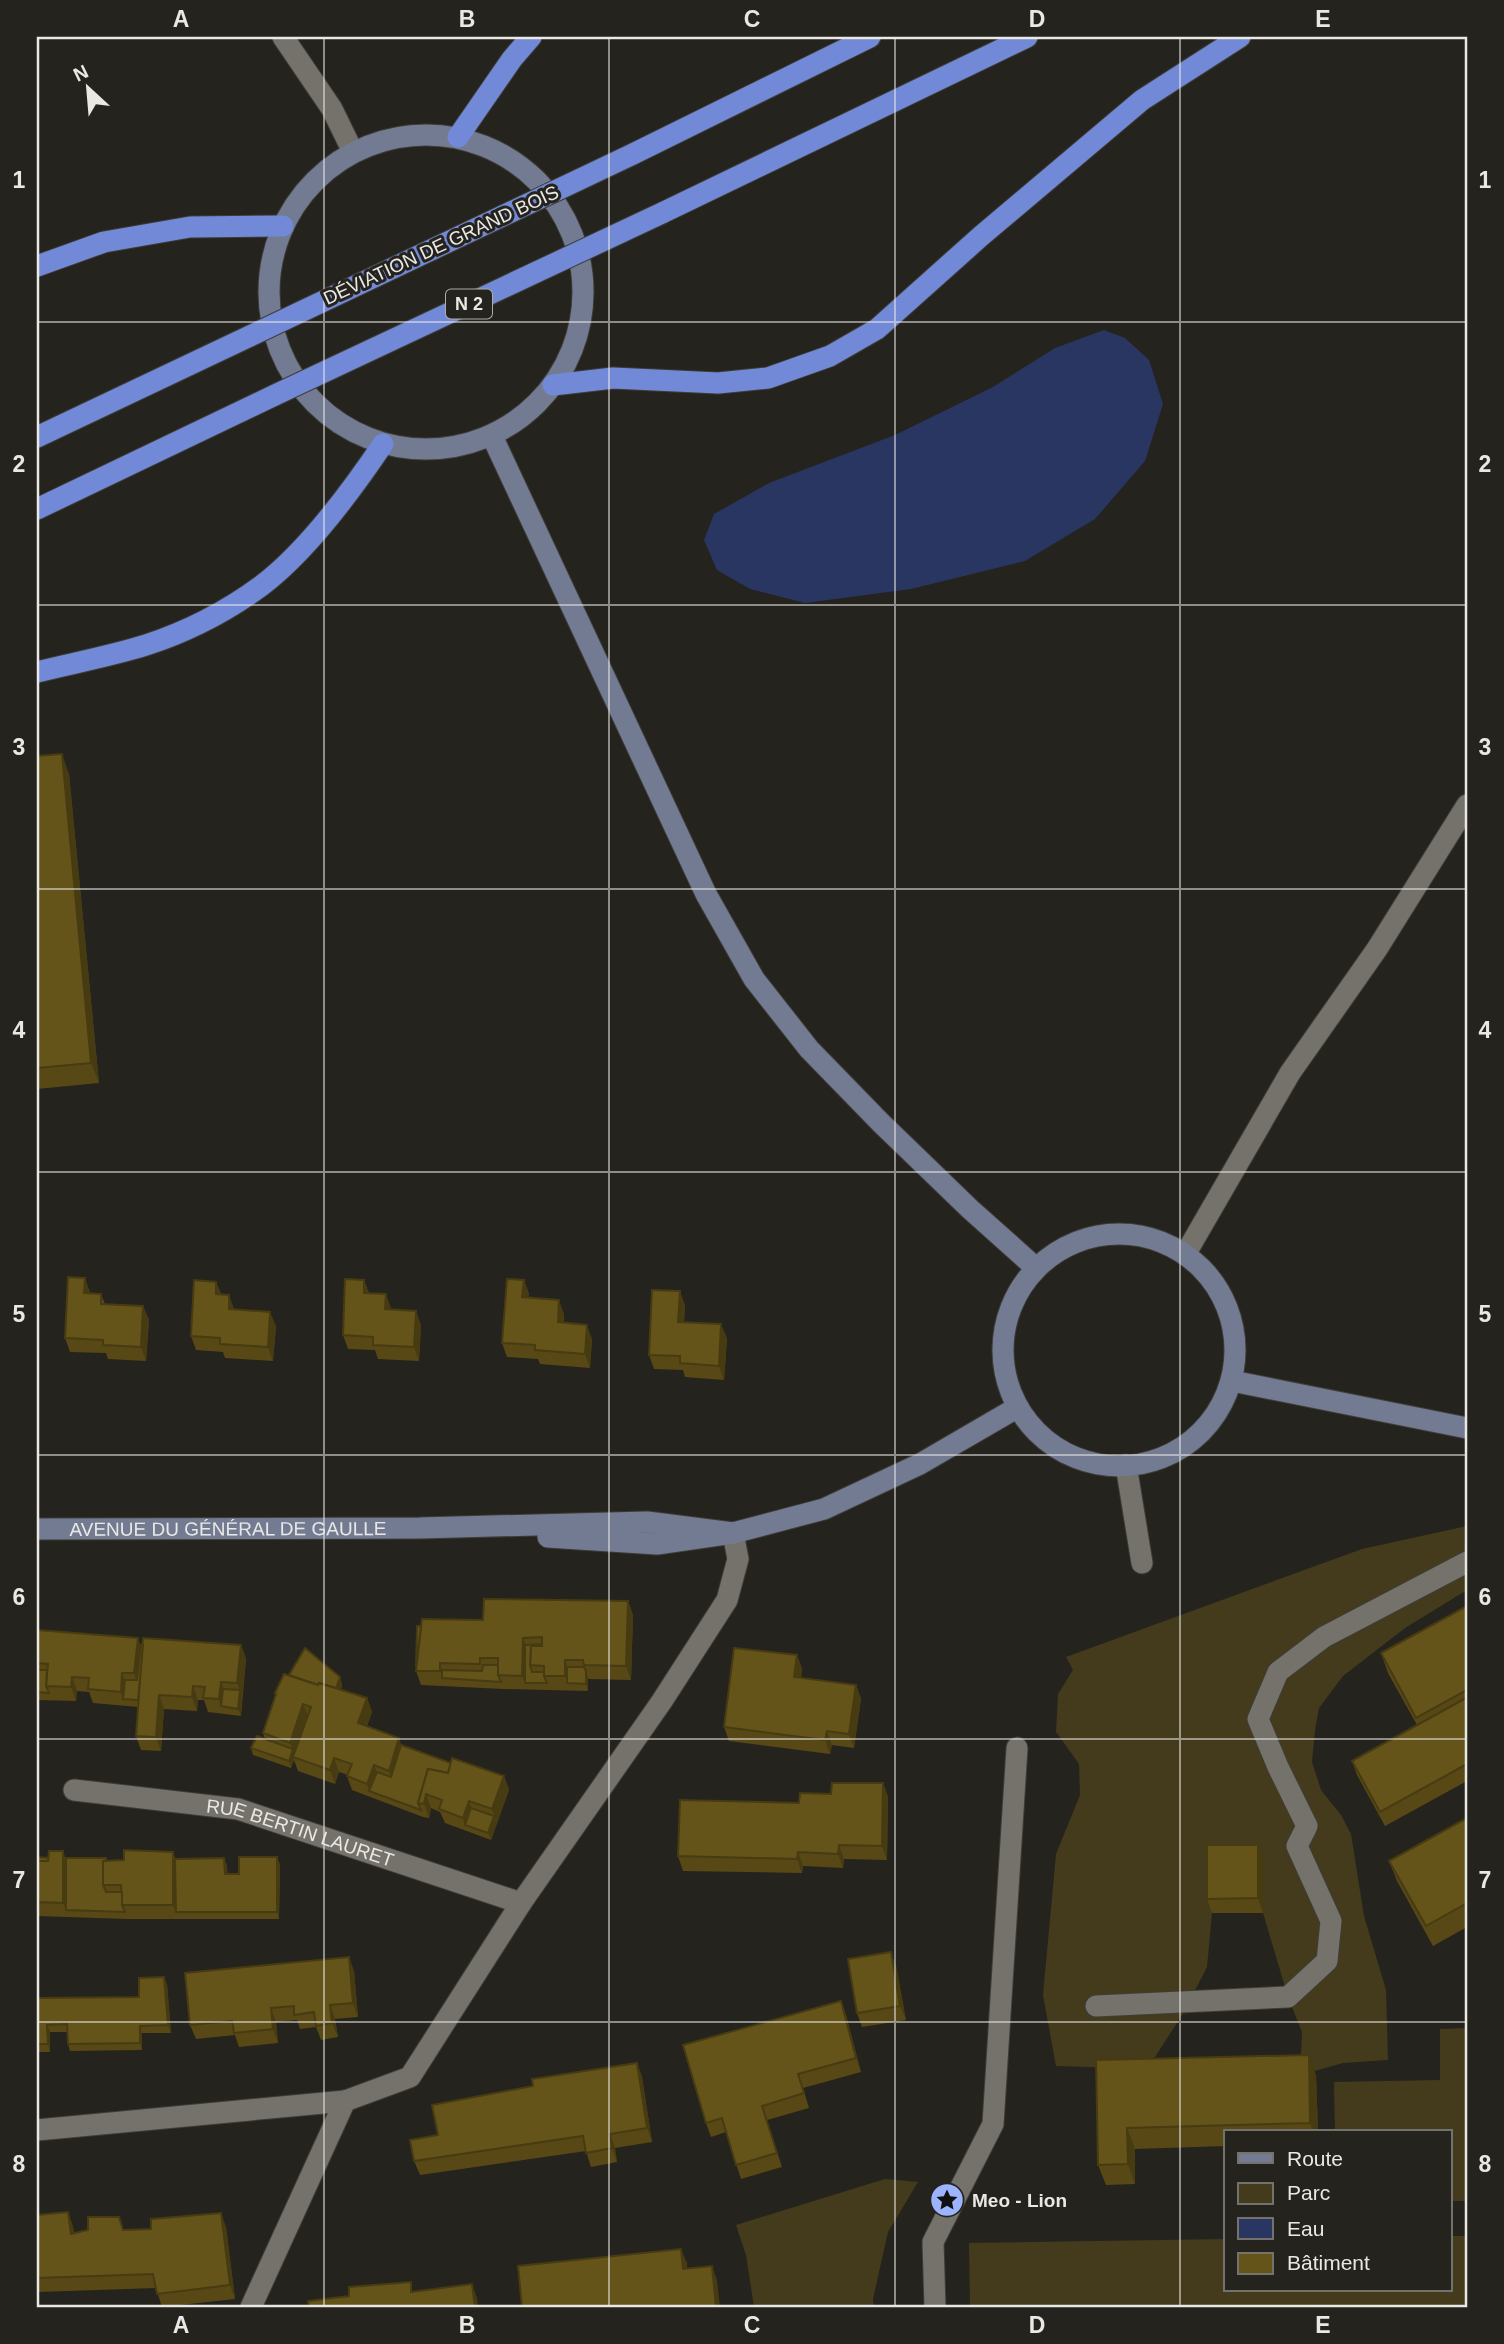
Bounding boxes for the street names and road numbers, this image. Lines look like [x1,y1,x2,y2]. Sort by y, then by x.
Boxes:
street label: DÉVIATION DE GRAND BOIS [320,181,562,309]
road number: N 2 [446,290,492,318]
street label: AVENUE DU GÉNÉRAL DE GAULLE [69,1518,387,1539]
street label: RUE BERTIN LAURET [205,1795,397,1871]

